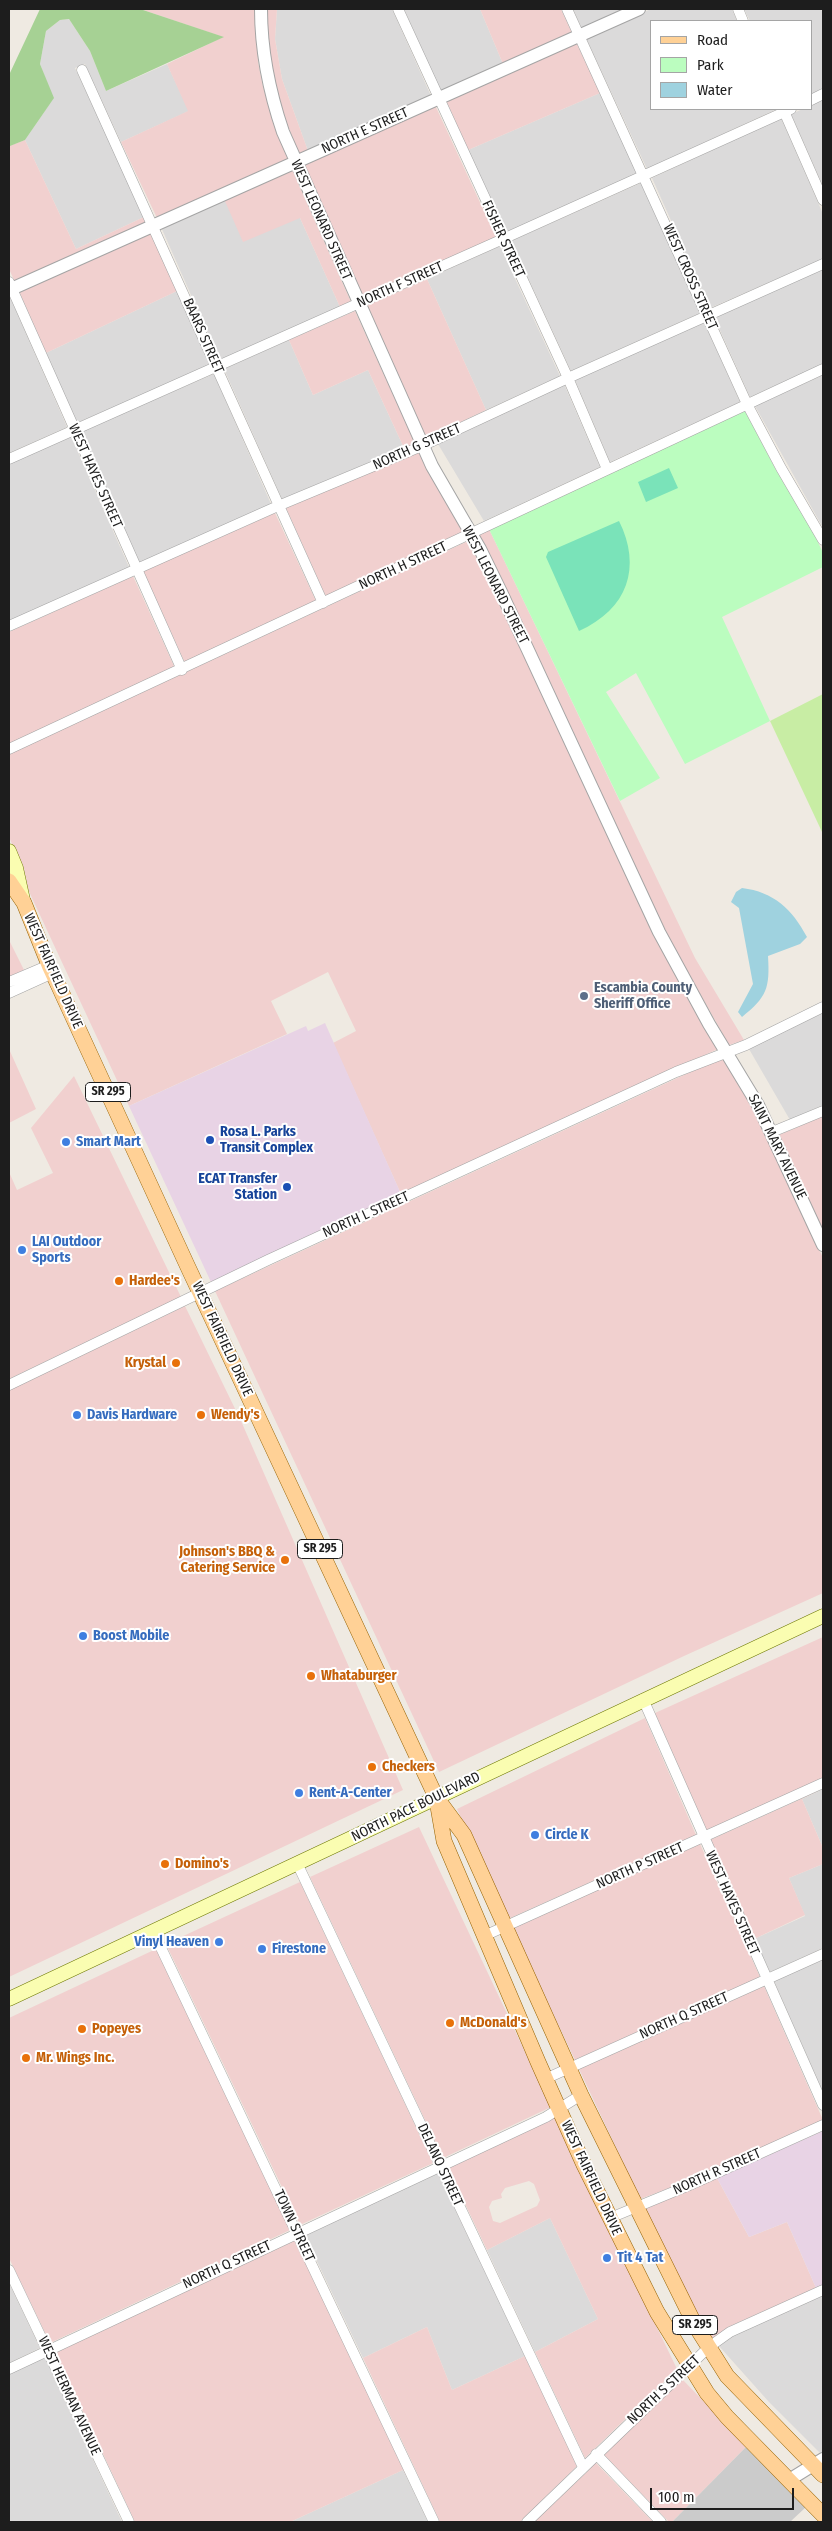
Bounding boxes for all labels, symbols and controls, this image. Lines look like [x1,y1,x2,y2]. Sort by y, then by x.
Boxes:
legend [650,20,812,110]
text: Road [697,31,728,49]
text: Park [697,56,724,74]
text: Water [697,81,732,99]
street label: NORTH E STREET [319,104,411,158]
street label: WEST LEONARD STREET [287,157,355,283]
street label: FISHER STREET [478,198,528,280]
street label: WEST CROSS STREET [659,221,721,333]
street label: NORTH F STREET [354,258,446,312]
street label: BAARS STREET [179,296,227,376]
street label: NORTH G STREET [370,420,464,474]
street label: WEST HAYES STREET [64,421,126,531]
street label: WEST LEONARD STREET [458,523,532,647]
street label: NORTH H STREET [356,538,450,594]
street label: WEST FAIRFIELD DRIVE [20,911,86,1031]
place label: Escambia County Sheriff Office [594,980,692,1012]
marker: Escambia County Sheriff Office [578,990,590,1002]
road number: SR 295 [86,1082,130,1102]
street label: SAINT MARY AVENUE [744,1092,810,1202]
place label: Rosa L. Parks Transit Complex [220,1124,313,1156]
place label: Smart Mart [76,1134,141,1150]
marker: Rosa L. Parks Transit Complex [204,1134,216,1146]
marker: Smart Mart [60,1136,72,1148]
place label: ECAT Transfer Station [198,1171,277,1204]
marker: ECAT Transfer Station [281,1181,293,1193]
street label: NORTH L STREET [320,1188,412,1242]
place label: LAI Outdoor Sports [32,1234,101,1266]
marker: LAI Outdoor Sports [16,1244,28,1256]
place label: Hardee's [129,1273,180,1289]
marker: Hardee's [113,1275,125,1287]
street label: WEST FAIRFIELD DRIVE [188,1279,256,1399]
place label: Krystal [125,1355,166,1371]
marker: Krystal [170,1357,182,1369]
place label: Davis Hardware [87,1407,177,1423]
place label: Wendy's [211,1407,260,1423]
marker: Davis Hardware [71,1409,83,1421]
marker: Wendy's [195,1409,207,1421]
road number: SR 295 [298,1540,342,1558]
place label: Johnson's BBQ & Catering Service [179,1544,275,1576]
marker: Johnson's BBQ & Catering Service [279,1554,291,1566]
place label: Boost Mobile [93,1628,169,1644]
marker: Boost Mobile [77,1630,89,1642]
place label: Whataburger [321,1668,397,1684]
marker: Whataburger [305,1670,317,1682]
place label: Checkers [382,1759,435,1775]
marker: Checkers [366,1761,378,1773]
street label: NORTH PACE BOULEVARD [349,1769,483,1845]
place label: Rent-A-Center [309,1785,392,1801]
marker: Rent-A-Center [293,1787,305,1799]
place label: Circle K [545,1827,589,1843]
marker: Circle K [529,1829,541,1841]
street label: NORTH P STREET [594,1839,686,1893]
street label: WEST HAYES STREET [701,1848,763,1958]
place label: Domino's [175,1856,229,1872]
marker: Domino's [159,1858,171,1870]
place label: Vinyl Heaven [134,1934,209,1950]
marker: Vinyl Heaven [213,1936,225,1948]
place label: Firestone [272,1941,326,1957]
marker: Firestone [256,1943,268,1955]
street label: NORTH Q STREET [637,1989,731,2043]
place label: McDonald's [460,2015,527,2031]
marker: McDonald's [444,2017,456,2029]
place label: Popeyes [92,2021,141,2037]
marker: Popeyes [76,2023,88,2035]
place label: Mr. Wings Inc. [36,2050,114,2066]
marker: Mr. Wings Inc. [20,2052,32,2064]
street label: WEST FAIRFIELD DRIVE [557,2118,625,2238]
street label: DELANO STREET [414,2121,466,2209]
street label: NORTH R STREET [671,2145,763,2199]
street label: TOWN STREET [270,2187,318,2265]
street label: NORTH Q STREET [180,2237,274,2293]
place label: Tit 4 Tat [617,2250,663,2266]
marker: Tit 4 Tat [601,2252,613,2264]
road number: SR 295 [672,2316,718,2334]
street label: WEST HERMAN AVENUE [34,2334,104,2458]
street label: NORTH S STREET [624,2352,704,2428]
scale bar [652,2478,796,2510]
text: 100 m [658,2488,695,2506]

